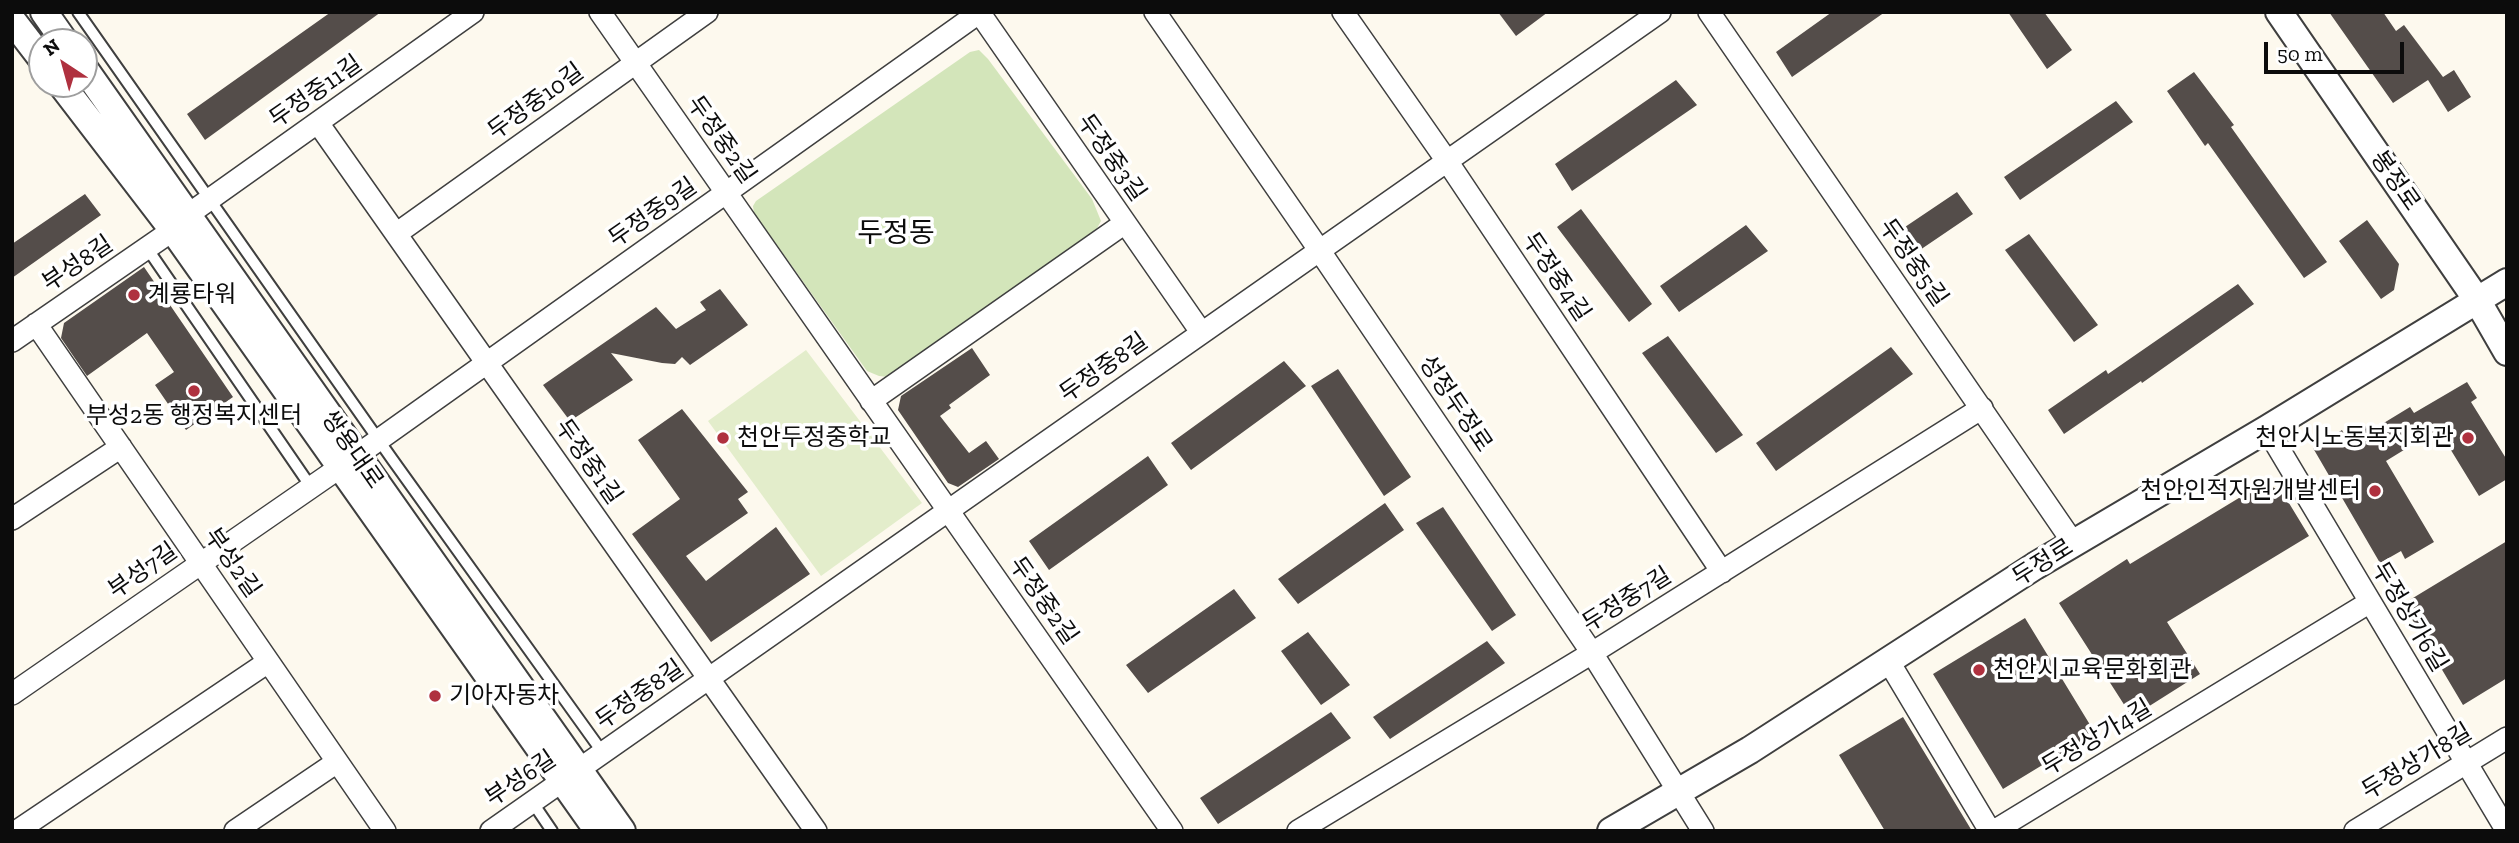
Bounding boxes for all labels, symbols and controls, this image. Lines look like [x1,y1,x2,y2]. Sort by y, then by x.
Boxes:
north arrow [28,28,98,98]
scale bar [2267,28,2407,72]
text: N [39,34,64,61]
text: 50 m [2277,41,2323,66]
street label: 두정중11길 [264,50,368,134]
street label: 두정중10길 [482,58,590,146]
street label: 두정중2길 [680,91,762,189]
street label: 두정중3길 [1071,109,1151,207]
street label: 봉정로 [2364,146,2426,216]
street label: 두정중9길 [603,172,703,254]
street label: 두정중5길 [1872,214,1954,312]
district label: 두정동 [857,217,935,251]
street label: 두정중4길 [1516,227,1596,327]
street label: 부성8길 [37,230,119,298]
place label: 계룡타워 [148,281,236,309]
marker: 계룡타워 [126,287,142,303]
street label: 두정중8길 [1054,327,1154,409]
street label: 성정두정로 [1412,350,1498,458]
marker: 부성2동 행정복지센터 [186,383,202,399]
place label: 부성2동 행정복지센터 [86,402,302,430]
street label: 쌍용대로 [315,406,389,494]
street label: 두정중1길 [548,414,628,510]
place label: 천안두정중학교 [737,424,892,452]
place label: 천안시노동복지회관 [2255,424,2454,452]
marker: 천안두정중학교 [715,430,731,446]
marker: 천안시노동복지회관 [2460,430,2476,446]
place label: 천안인적자원개발센터 [2140,477,2361,505]
marker: 천안인적자원개발센터 [2367,483,2383,499]
street label: 부성2길 [198,523,266,603]
street label: 두정로 [2007,533,2079,593]
street label: 부성7길 [103,537,183,605]
street label: 두정중2길 [1002,552,1084,650]
street label: 두정상가6길 [2365,557,2453,677]
street label: 두정중7길 [1577,561,1677,639]
street label: 두정중8길 [590,654,690,736]
place label: 천안시교육문화회관 [1993,656,2192,684]
marker: 천안시교육문화회관 [1971,662,1987,678]
place label: 기아자동차 [449,682,559,710]
marker: 기아자동차 [427,688,443,704]
street label: 두정상가4길 [2037,694,2157,782]
street label: 두정상가8길 [2357,718,2477,806]
street label: 부성6길 [480,745,562,813]

